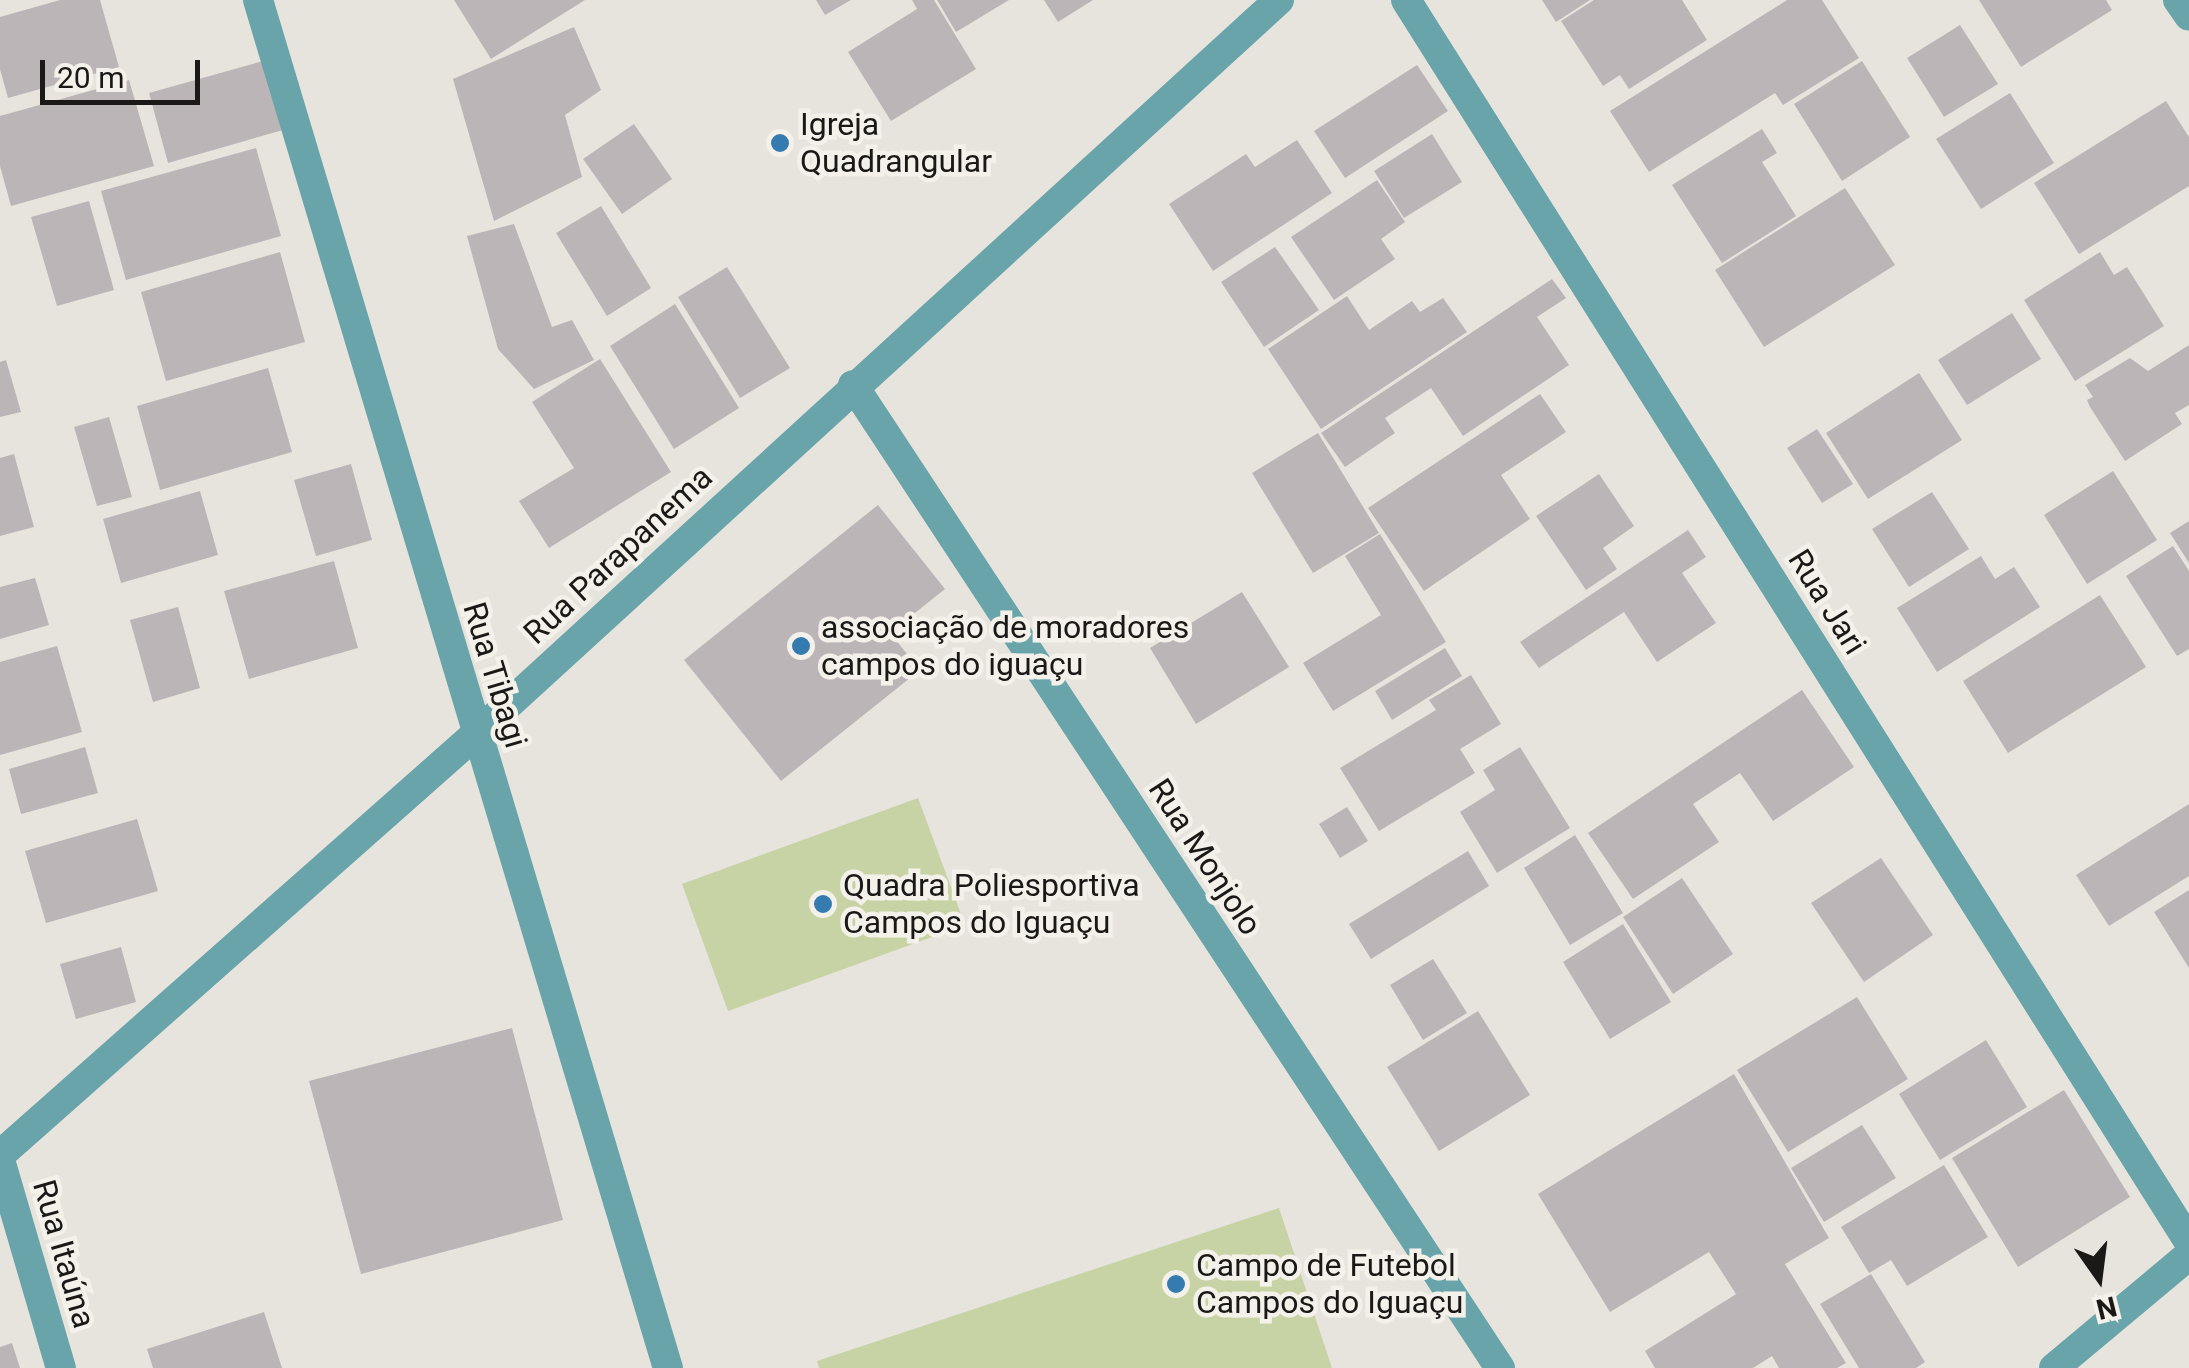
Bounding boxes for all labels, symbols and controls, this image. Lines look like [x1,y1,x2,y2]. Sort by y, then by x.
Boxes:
scale bar [45,40,205,102]
text: 20 m [57,60,124,95]
place label: Igreja Quadrangular [800,106,992,181]
marker: Igreja Quadrangular [769,132,791,154]
street label: Rua Parapanema [516,458,720,652]
street label: Rua Jari [1780,542,1874,662]
street label: Rua Tibagi [455,597,535,753]
place label: associação de moradores campos do iguaçu [821,609,1189,684]
marker: associação de moradores campos do iguaçu [790,635,812,657]
street label: Rua Monjolo [1140,772,1270,942]
place label: Quadra Poliesportiva Campos do Iguaçu [843,867,1140,942]
marker: Quadra Poliesportiva Campos do Iguaçu [812,893,834,915]
street label: Rua Itaúna [25,1176,103,1332]
north arrow [2049,1228,2149,1328]
place label: Campo de Futebol Campos do Iguaçu [1196,1247,1463,1322]
marker: Campo de Futebol Campos do Iguaçu [1165,1273,1187,1295]
text: N [2093,1289,2120,1326]

